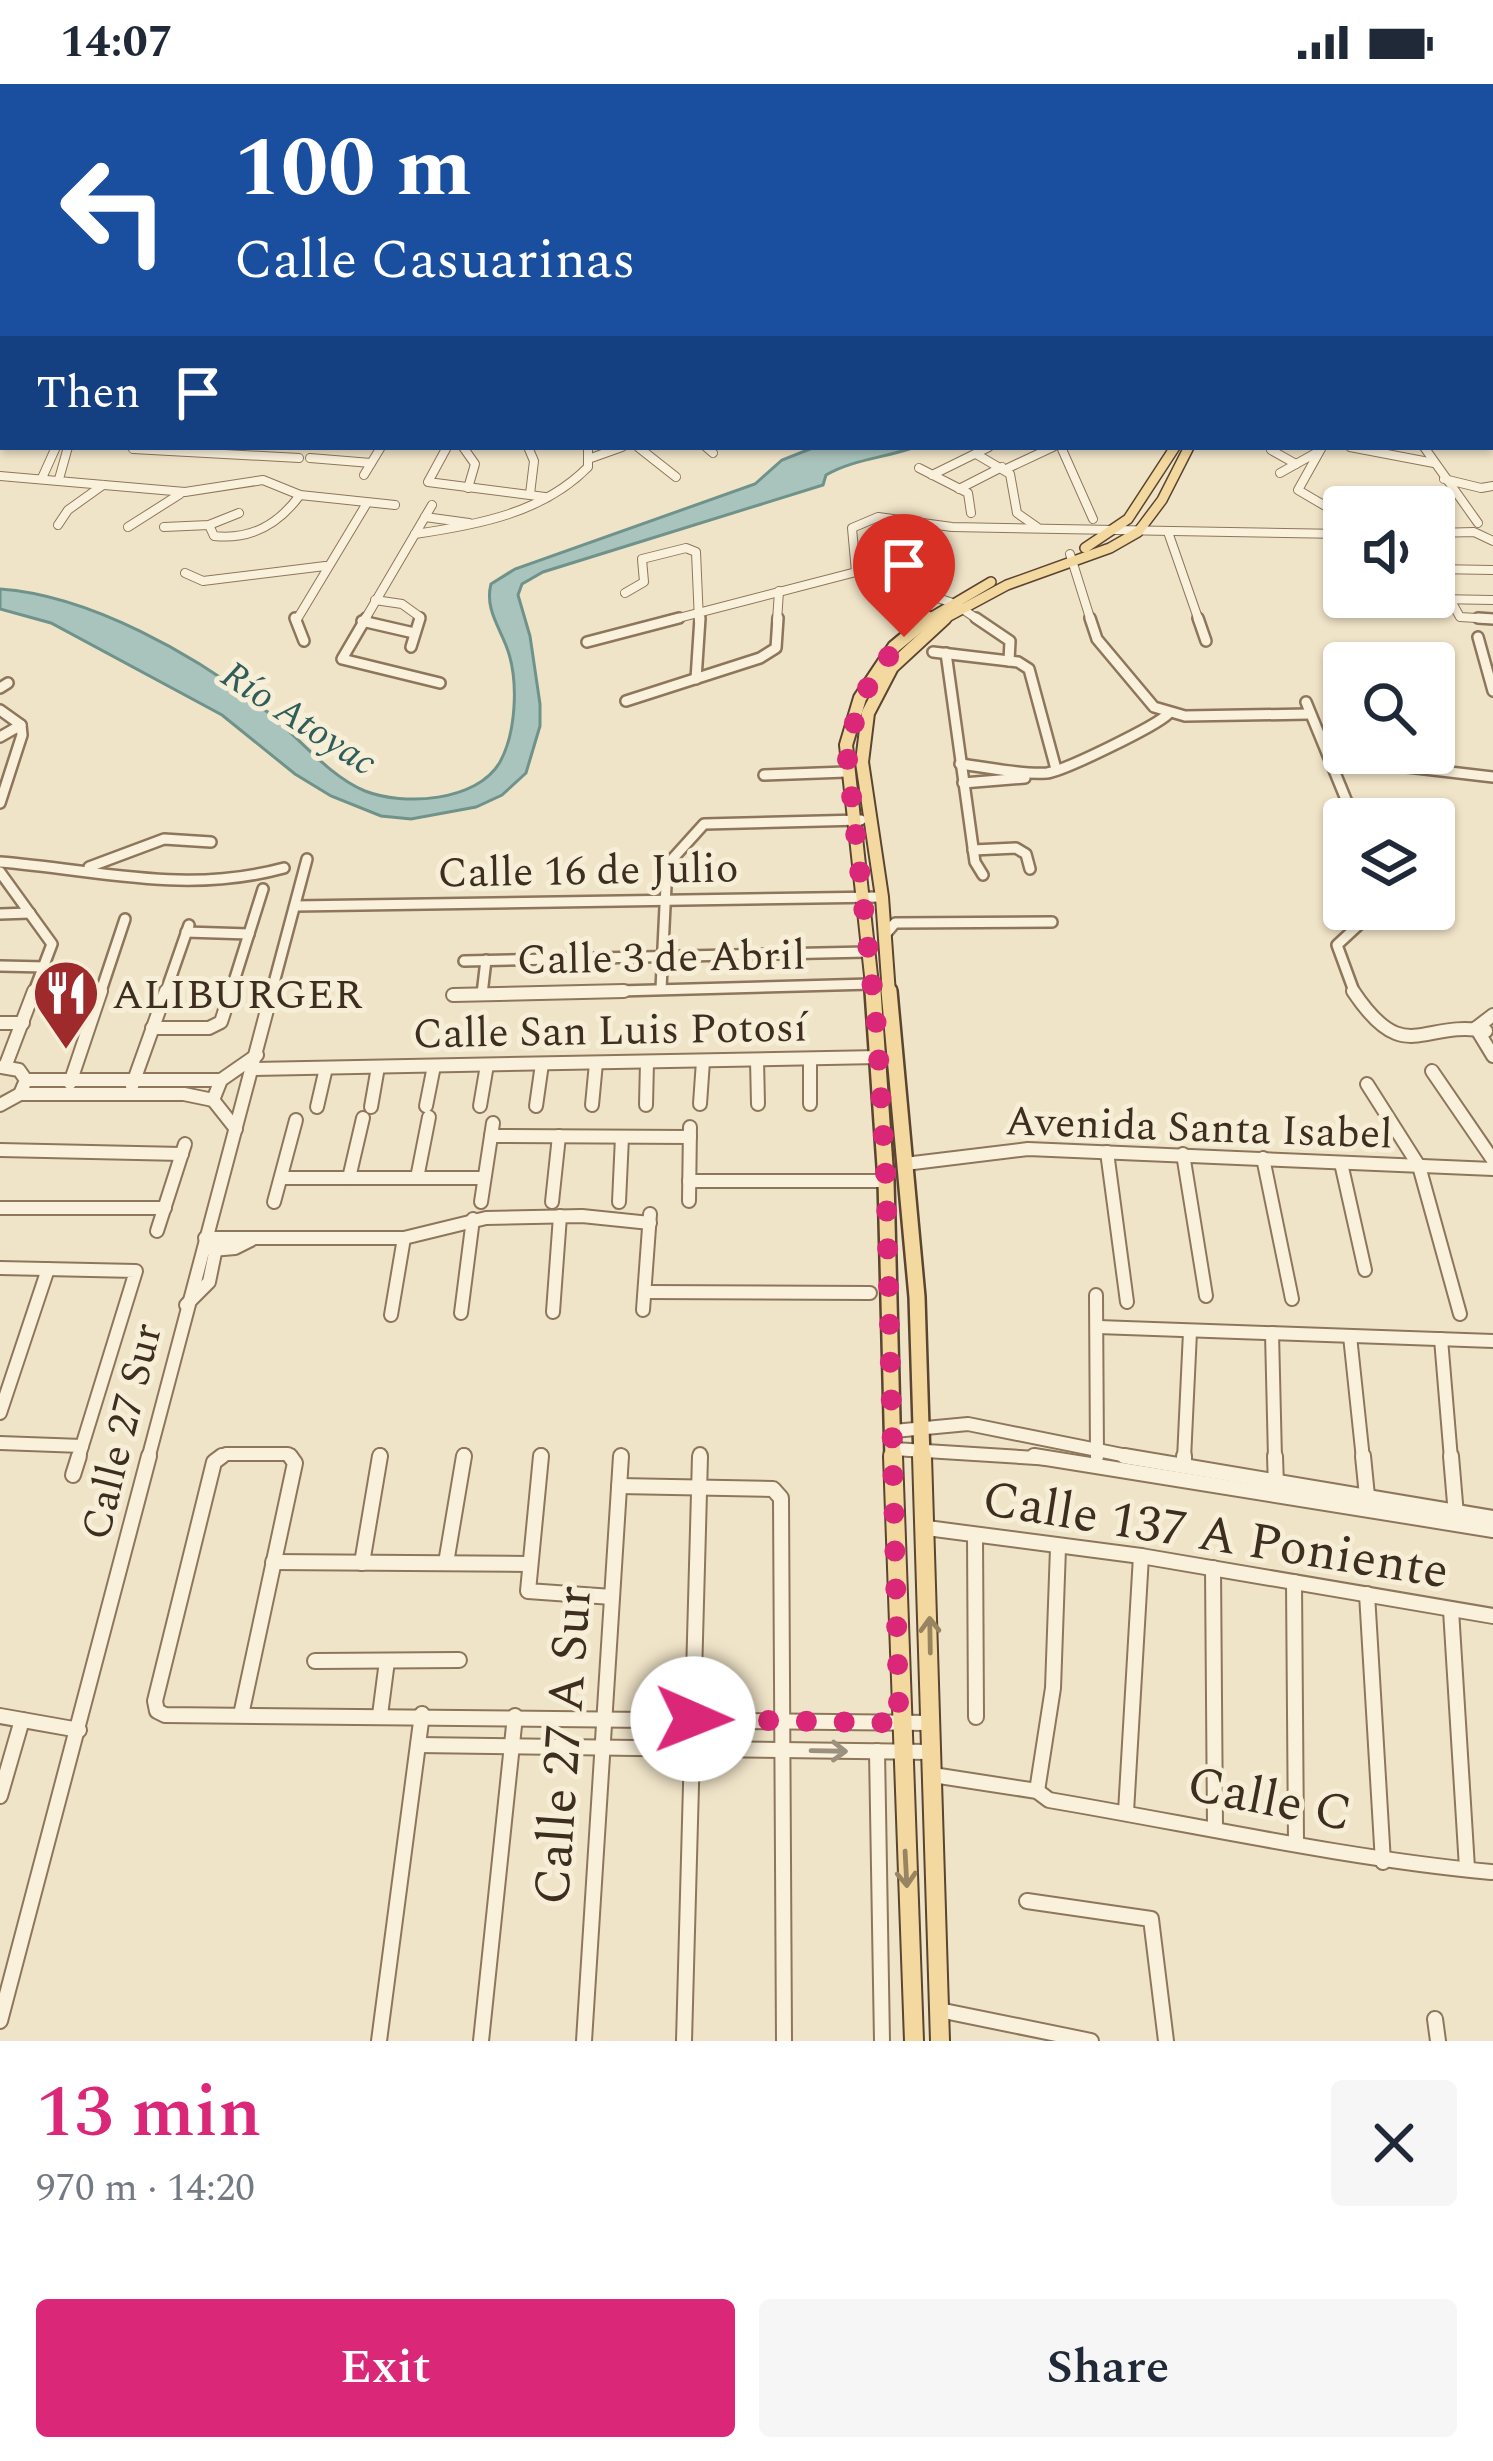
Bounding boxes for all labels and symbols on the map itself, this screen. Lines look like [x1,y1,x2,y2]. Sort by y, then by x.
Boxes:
pin [853,514,955,637]
water label: Río Atoyac [209,646,388,792]
street label: Calle 16 de Julio [437,837,739,906]
street label: Calle 3 de Abril [516,924,806,993]
restaurant icon: ALIBURGER [31,958,101,1052]
place label: ALIBURGER [112,964,362,1027]
street label: Calle San Luis Potosí [412,997,810,1066]
street label: Avenida Santa Isabel [1004,1090,1394,1167]
street label: Calle 27 Sur [65,1317,180,1547]
street label: Calle 137 A Poniente [977,1461,1454,1611]
street label: Calle 27 A Sur [514,1583,614,1907]
one-way arrow [918,1616,941,1655]
position arrow [630,1656,756,1782]
one-way arrow [809,1740,848,1762]
street label: Calle C [1180,1746,1358,1854]
one-way arrow [895,1849,918,1888]

